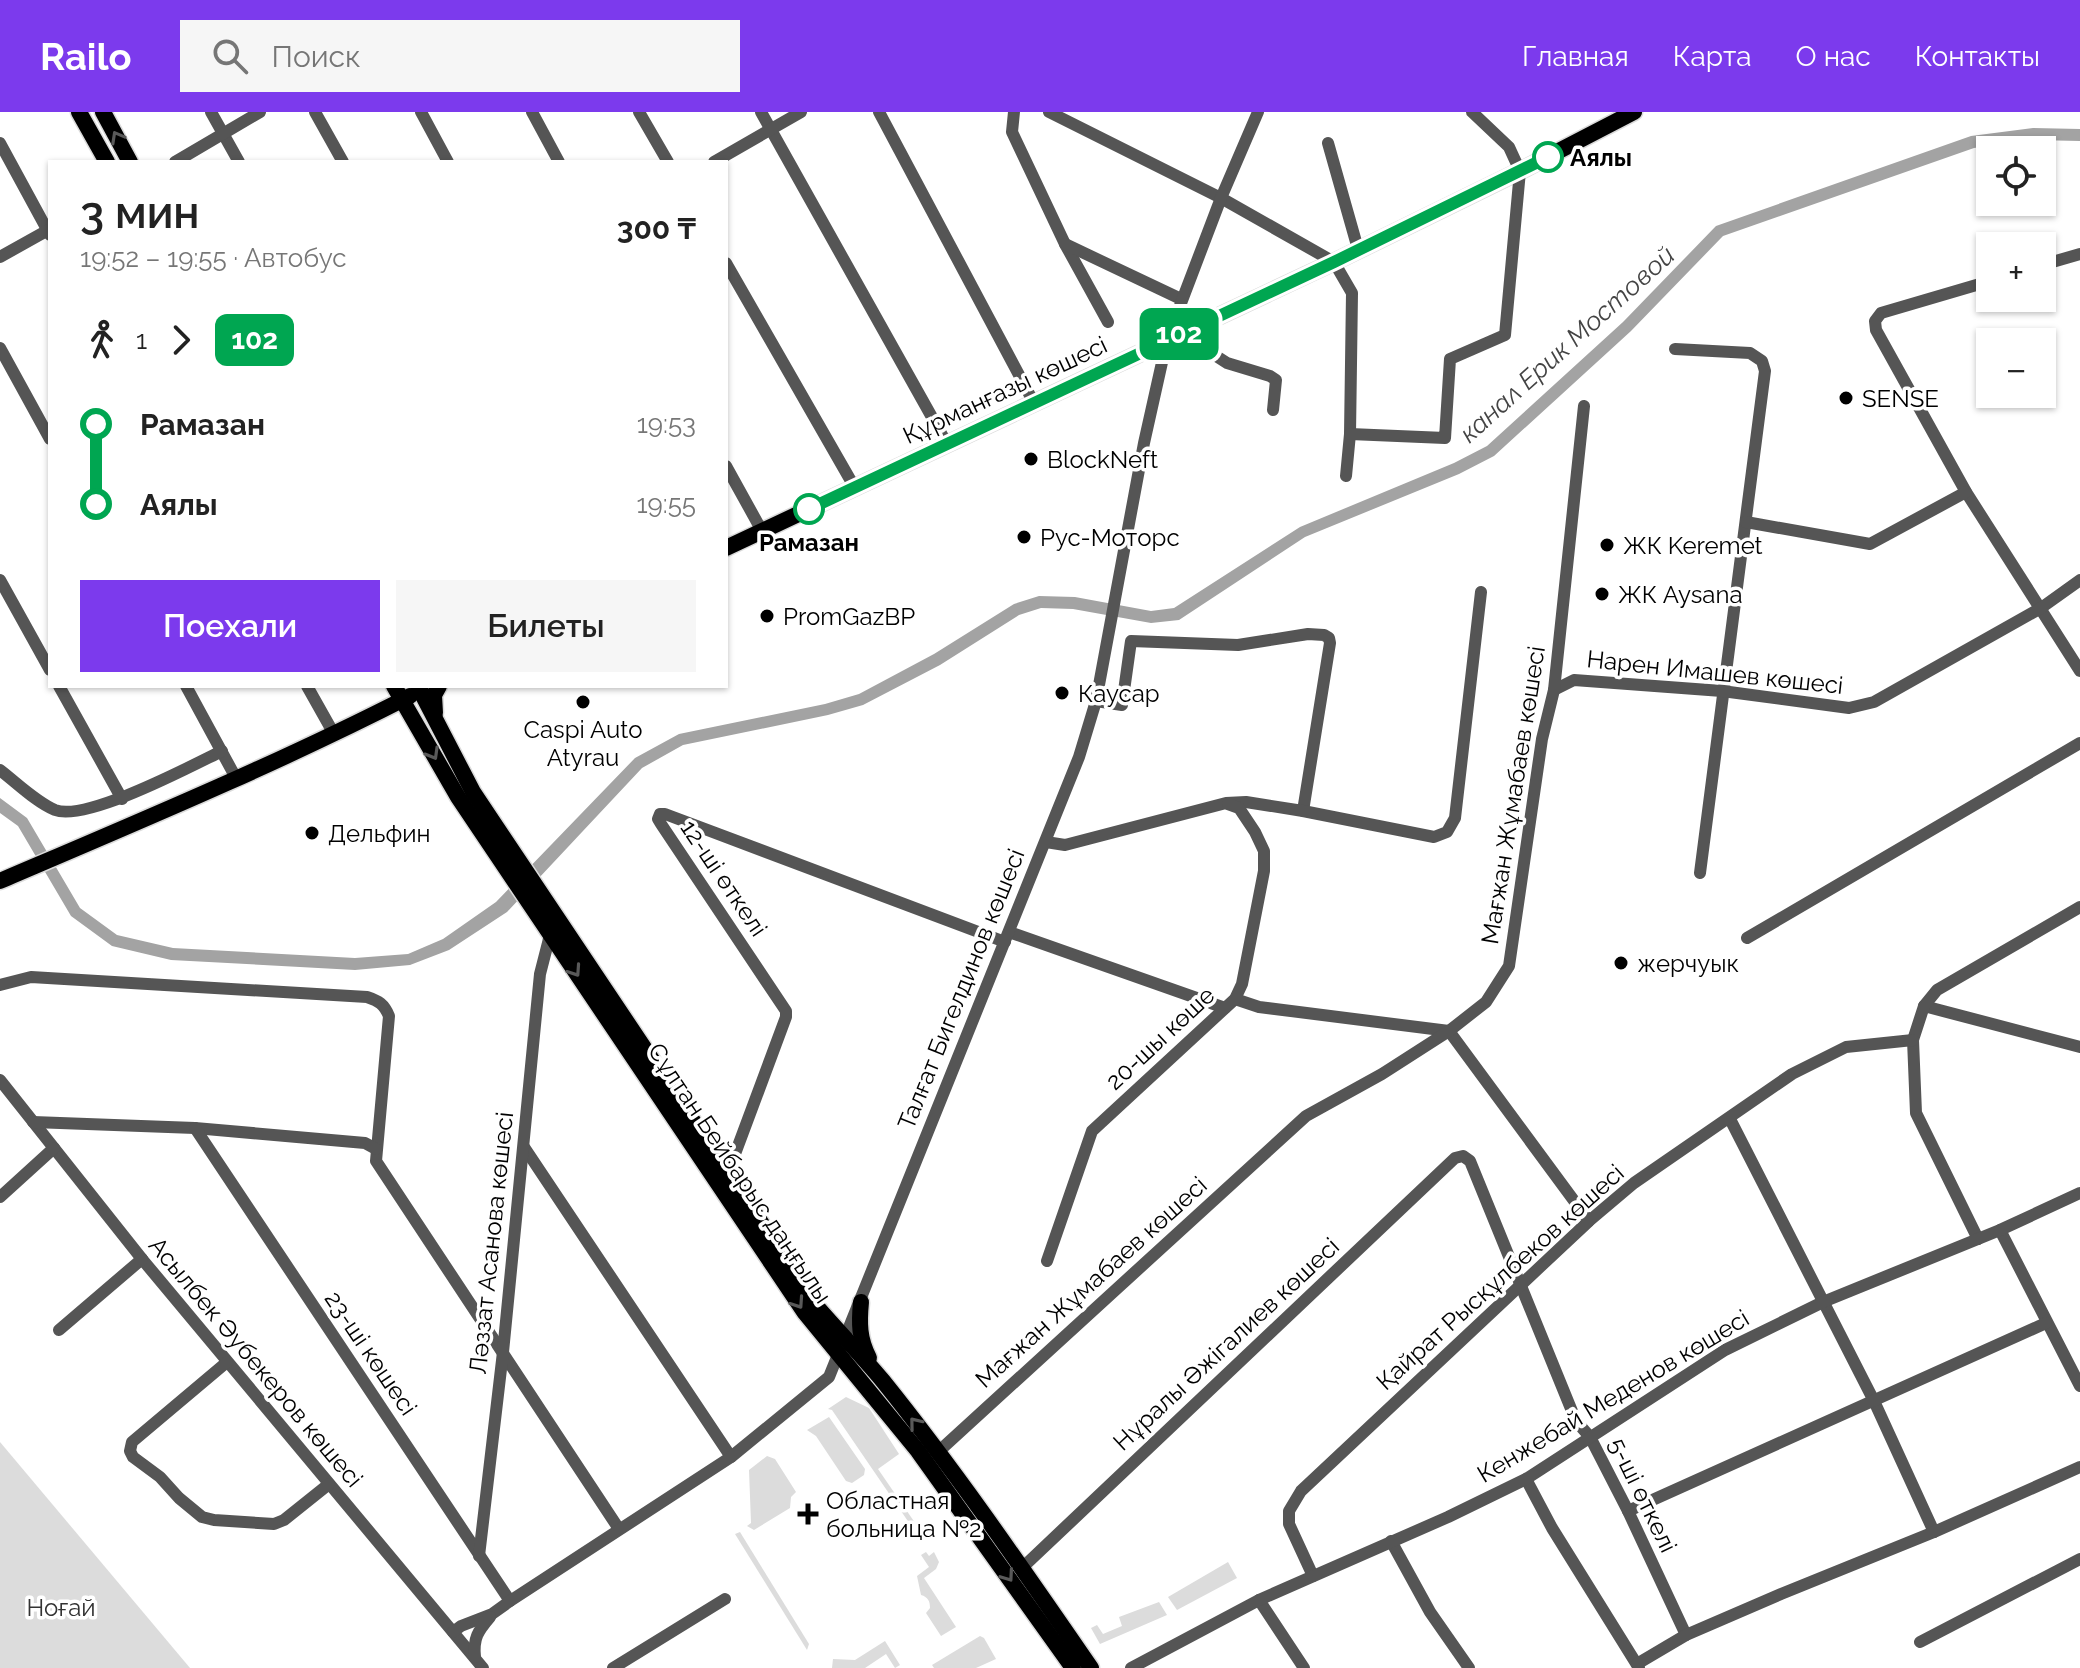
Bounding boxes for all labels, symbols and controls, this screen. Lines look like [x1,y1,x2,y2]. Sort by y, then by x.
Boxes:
search box [180,20,740,92]
text: Railo [40,34,132,79]
icon: search [208,34,252,78]
text: Поиск [272,39,361,74]
text: Главная [1522,40,1629,73]
text: Карта [1673,40,1752,73]
text: О нас [1796,40,1871,73]
text: Контакты [1915,40,2040,73]
one-way arrow [111,131,127,146]
map controls [1976,136,2056,408]
button: locate [1976,136,2056,216]
marker: Аялы [1533,142,1563,172]
place label: Аялы [1570,143,1632,172]
text: 3 мин [80,187,200,238]
text: 300 ₸ [617,211,696,246]
button: + [1976,232,2056,312]
water label: канал Ерик Мостовой [1453,240,1681,448]
text: 19:52 – 19:55 · Автобус [80,243,347,273]
line badge: 102 [1133,308,1225,360]
text: 102 [1156,317,1202,350]
icon: walk [80,318,124,362]
icon: forward [159,318,203,362]
text: 102 [231,323,278,356]
text: 1 [136,325,147,355]
button: − [1976,328,2056,408]
street label: Құрманғазы көшесі [898,330,1112,450]
place label: SENSE [1862,384,1939,413]
marker: SENSE [1837,389,1855,407]
text: Рамазан [140,407,265,442]
text: 19:53 [637,409,696,439]
place label: BlockNeft [1047,445,1158,474]
marker: BlockNeft [1022,450,1040,468]
text: Аялы [140,487,218,522]
text: 19:55 [636,489,696,519]
marker: Рамазан [794,494,824,524]
place label: Рус-Моторс [1040,523,1180,552]
place label: Рамазан [759,528,859,557]
marker: Рус-Моторс [1015,528,1033,546]
place label: ЖК Keremet [1623,531,1763,560]
marker: ЖК Keremet [1598,536,1616,554]
button: Поехали [80,580,380,672]
button: Билеты [396,580,696,672]
place label: ЖК Aysana [1618,580,1743,609]
marker: ЖК Aysana [1593,585,1611,603]
place label: PromGazBP [783,602,915,631]
marker: PromGazBP [758,607,776,625]
street label: Мағжан Жұмабаев көшесі [1475,644,1551,946]
street label: Нарен Имашев көшесi [1585,644,1845,700]
place label: Каусар [1078,679,1160,708]
marker: Каусар [1053,684,1071,702]
marker: Caspi Auto Atyrau [574,693,592,711]
place label: Caspi Auto Atyrau [524,715,642,772]
one-way arrow [423,745,439,760]
street label: 12-ші өткелі [675,814,773,942]
place label: Дельфин [328,819,430,848]
marker: Дельфин [303,824,321,842]
street label: Талғат Бигелдинов көшесі [891,845,1031,1133]
place label: жерчуык [1637,949,1739,978]
marker: жерчуык [1612,954,1630,972]
one-way arrow [565,963,580,977]
street label: 20-шы көше [1100,980,1220,1096]
street label: Сұлтан Бейбарыс даңғылы [642,1037,838,1309]
street label: Ләззат Асанова көшесі [463,1110,519,1376]
street label: Қайрат Рысқұлбеков көшесі [1370,1158,1630,1396]
street label: Мағжан Жұмабаев көшесі [969,1170,1213,1394]
street label: Асылбек Әубекеров көшесі [143,1231,369,1493]
street label: Нұралы Әжiгалиев көшесi [1107,1232,1345,1456]
street label: 23-ші көшесі [319,1285,423,1421]
one-way arrow [788,1295,803,1309]
street label: Кенжебай Меденов көшесі [1472,1303,1754,1489]
one-way arrow [910,1418,925,1432]
street label: 5-ші өткелі [1603,1433,1683,1557]
place label: Областная больница №2 [826,1486,981,1543]
marker: Областная больница №2 [797,1503,819,1525]
one-way arrow [998,1567,1013,1581]
park label: Ноғай [26,1593,96,1622]

